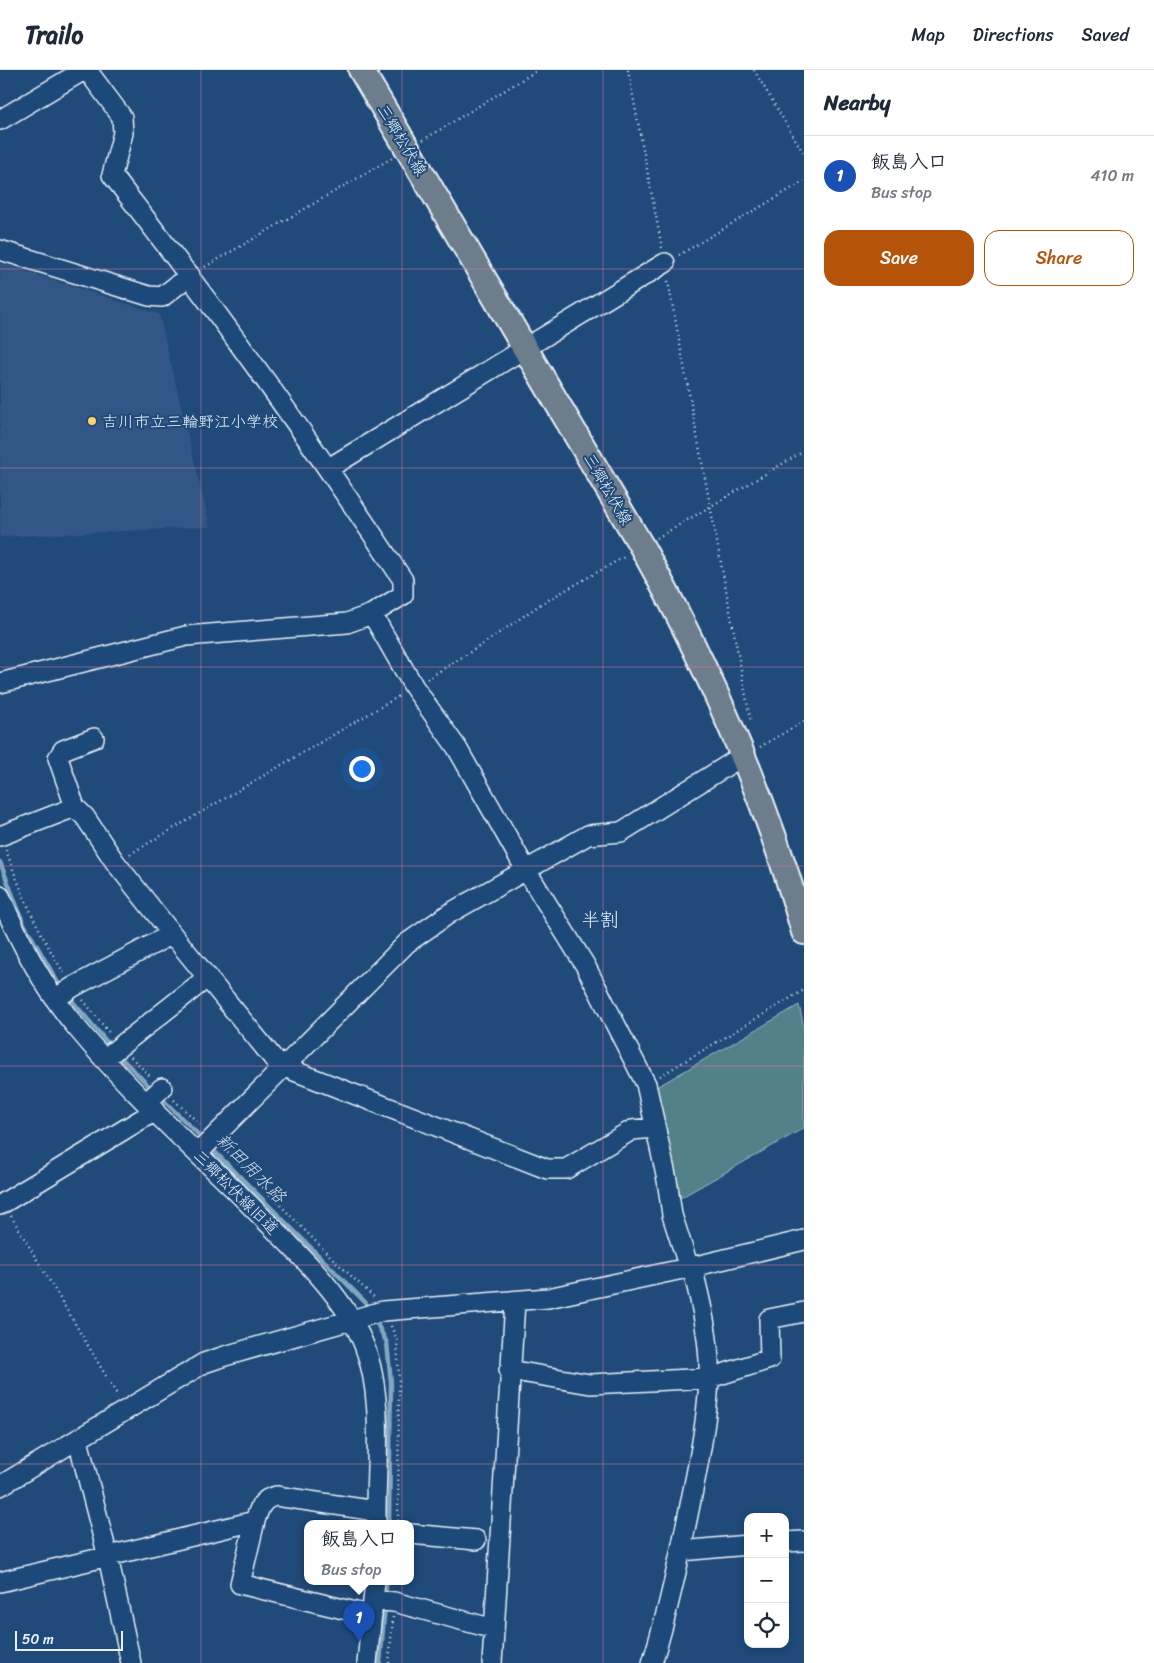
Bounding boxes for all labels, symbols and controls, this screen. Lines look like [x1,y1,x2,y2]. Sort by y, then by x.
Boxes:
text: Trailo [25,14,83,56]
text: Map [912,19,945,51]
text: Directions [973,19,1054,51]
text: Saved [1082,19,1129,51]
text: Nearby [824,84,890,122]
street label: 三郷松伏線 [369,98,435,182]
text: 飯島入口 [871,145,947,178]
text: 1 [837,161,843,190]
text: 410 m [1091,161,1134,190]
text: Bus stop [871,178,932,207]
button: Save [824,230,974,286]
button: Share [984,230,1134,286]
place label: 吉川市立三輪野江小学校 [102,407,278,436]
marker: 吉川市立三輪野江小学校 [86,415,98,427]
street label: 三郷松伏線 [575,447,641,531]
your location [349,756,375,782]
district label: 半割 [581,903,619,936]
water label: 新田用水路 [208,1125,295,1212]
street label: 三郷松伏線旧道 [186,1142,286,1242]
map controls [744,1513,789,1648]
button: + [744,1513,789,1558]
popup [304,1520,414,1585]
text: 飯島入口 [321,1522,397,1555]
text: Bus stop [321,1555,382,1584]
button: − [744,1558,789,1603]
pin: 1 [343,1601,375,1642]
button: locate [744,1603,789,1648]
text: 50 m [22,1627,54,1652]
scale bar [15,1628,122,1651]

